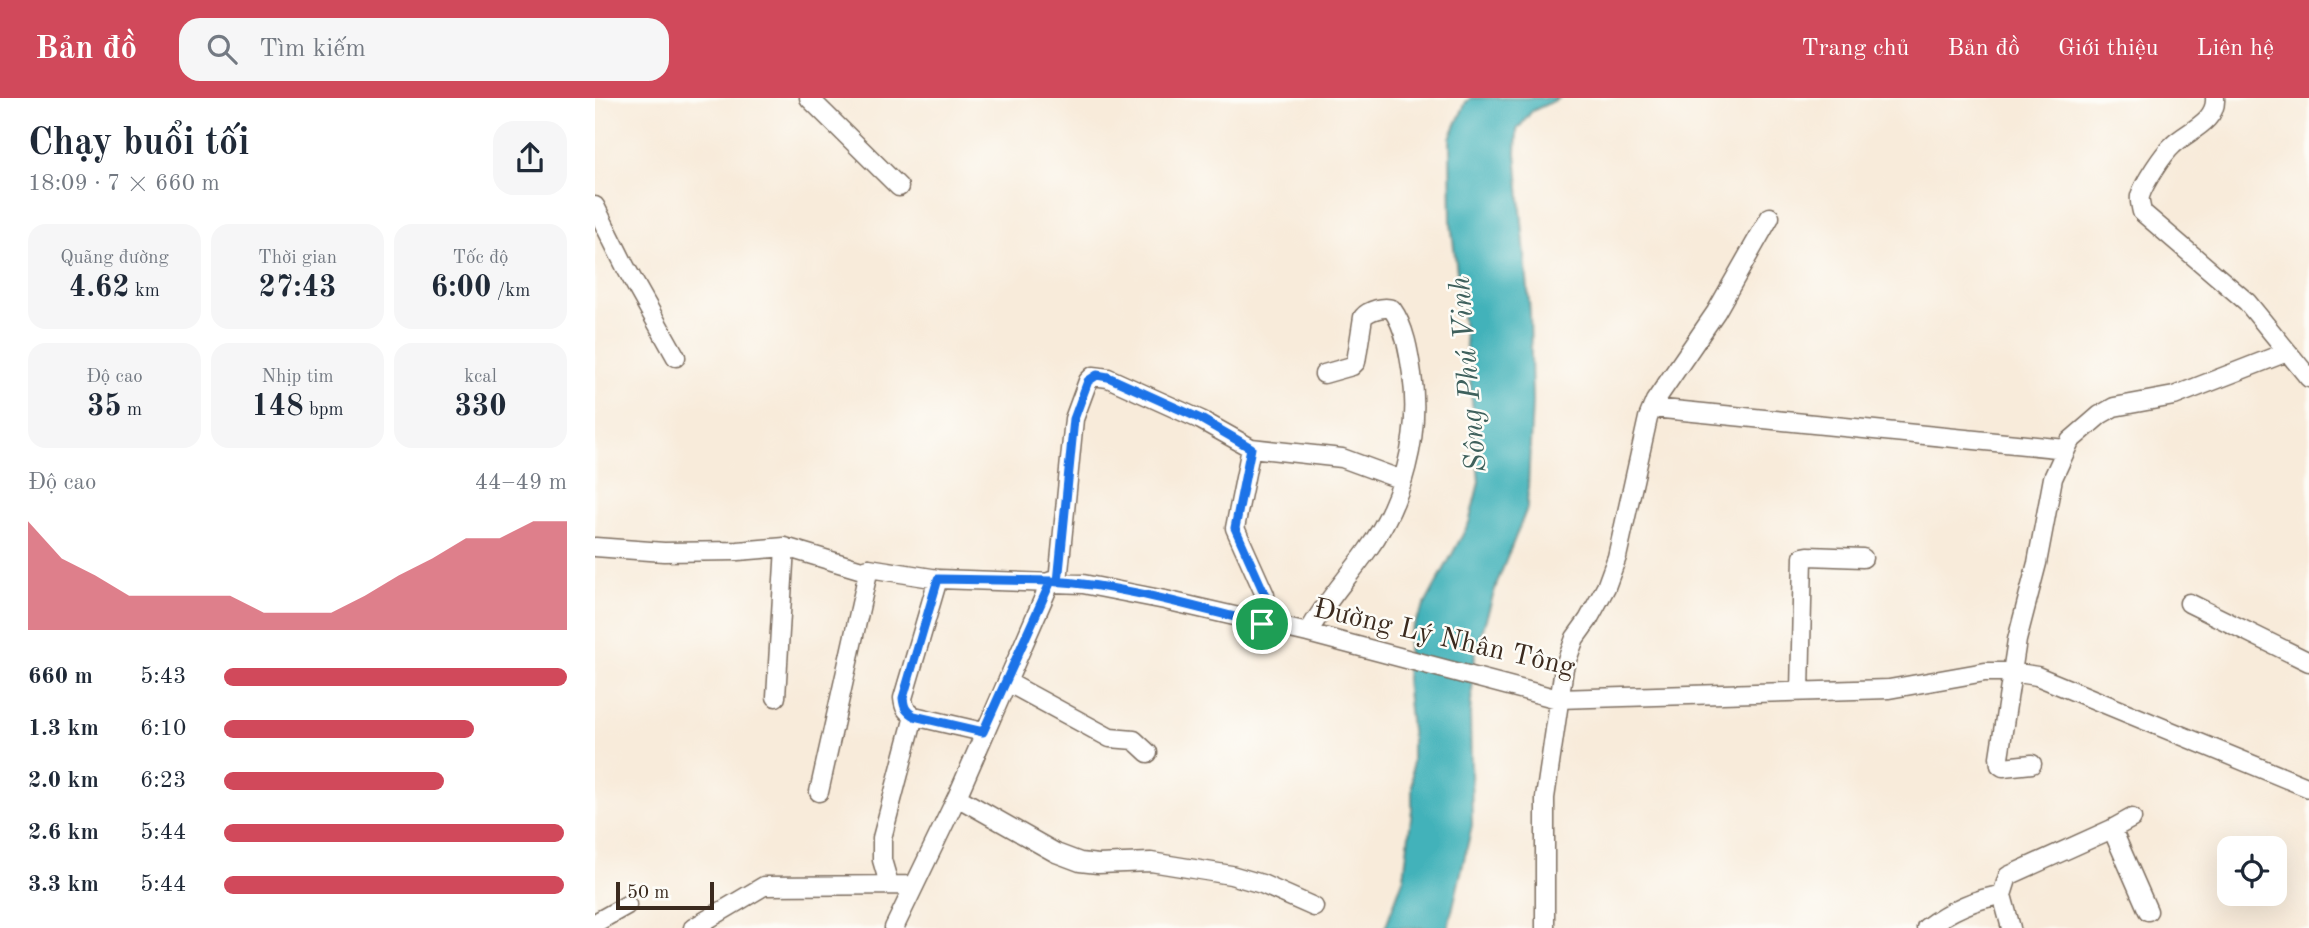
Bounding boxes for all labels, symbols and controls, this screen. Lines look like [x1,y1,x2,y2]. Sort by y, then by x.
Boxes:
search box [179,18,669,81]
icon: search [203,30,241,68]
text: Bản đồ [35,33,137,66]
text: Tìm kiếm [259,36,366,62]
text: Trang chủ [1802,37,1909,61]
text: Bản đồ [1947,37,2020,61]
text: Giới thiệu [2058,37,2159,61]
text: Liên hệ [2197,37,2274,61]
button: share [493,121,567,195]
text: Chạy buổi tối [28,125,249,163]
text: 18:09 · 7 × 660 m [28,172,220,195]
text: Quãng đường [60,249,169,268]
text: Thời gian [258,249,337,268]
text: Tốc độ [453,249,508,268]
text: 4.62 [69,273,130,303]
text: 27:43 [259,273,337,303]
text: 6:00 [431,273,491,303]
water label: Sông Phú Vinh [1445,275,1493,473]
text: km [130,282,160,301]
text: /km [491,282,530,301]
text: Độ cao [86,368,143,387]
text: Nhịp tim [261,368,334,387]
text: kcal [464,368,497,387]
text: 35 [87,392,122,422]
text: 148 [251,392,304,422]
text: 330 [454,392,507,422]
text: m [122,401,142,420]
text: bpm [304,401,344,420]
text: Độ cao [28,471,96,494]
text: 44–49 m [475,471,567,494]
pin [1232,594,1292,654]
street label: Đường Lý Nhân Tông [1310,595,1578,683]
icon: arrive [1243,605,1281,643]
text: 660 m [28,665,93,688]
text: 5:43 [140,665,186,688]
text: 1.3 km [28,717,99,740]
text: 6:10 [140,717,186,740]
text: 2.0 km [28,769,99,792]
text: 6:23 [140,769,186,792]
text: 2.6 km [28,821,99,844]
text: 5:44 [140,821,186,844]
map controls [2217,836,2287,906]
button: locate [2217,836,2287,906]
text: 3.3 km [28,873,99,896]
text: 5:44 [140,873,186,896]
scale bar [616,879,714,911]
text: 50 m [627,884,669,903]

